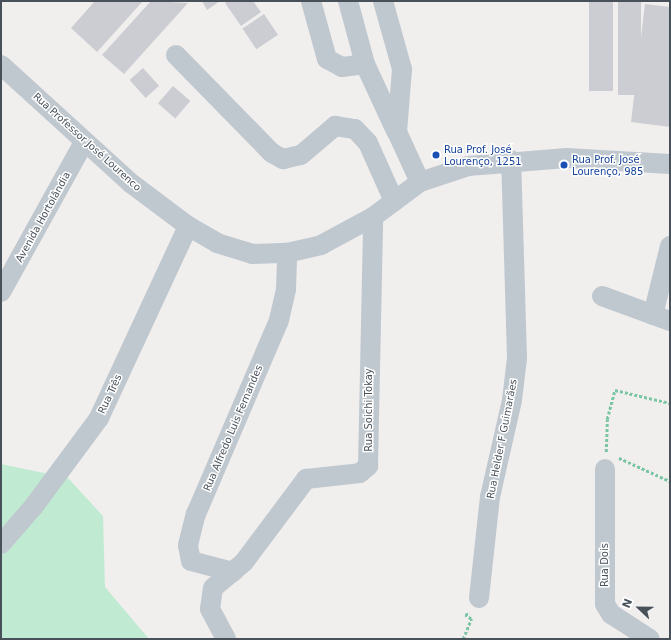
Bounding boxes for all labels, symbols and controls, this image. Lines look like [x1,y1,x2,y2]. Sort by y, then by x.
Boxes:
street label: Rua Professor José Lourenco [31,90,143,194]
place label: Rua Prof. José Lourenço, 1251 [444,143,522,166]
marker: Rua Prof. José Lourenço, 1251 [431,150,441,160]
place label: Rua Prof. José Lourenço, 985 [572,153,643,176]
marker: Rua Prof. José Lourenço, 985 [559,160,569,170]
street label: Avenida Hortolândia [13,170,73,264]
street label: Rua Alfredo Luis Fernandes [201,363,265,493]
street label: Rua Soichi Tokay [363,368,375,452]
street label: Rua Três [96,372,124,416]
street label: Rua Helder F Guimarães [485,378,519,500]
street label: Rua Dois [599,543,611,587]
north arrow [619,588,659,628]
text: N [620,597,635,610]

